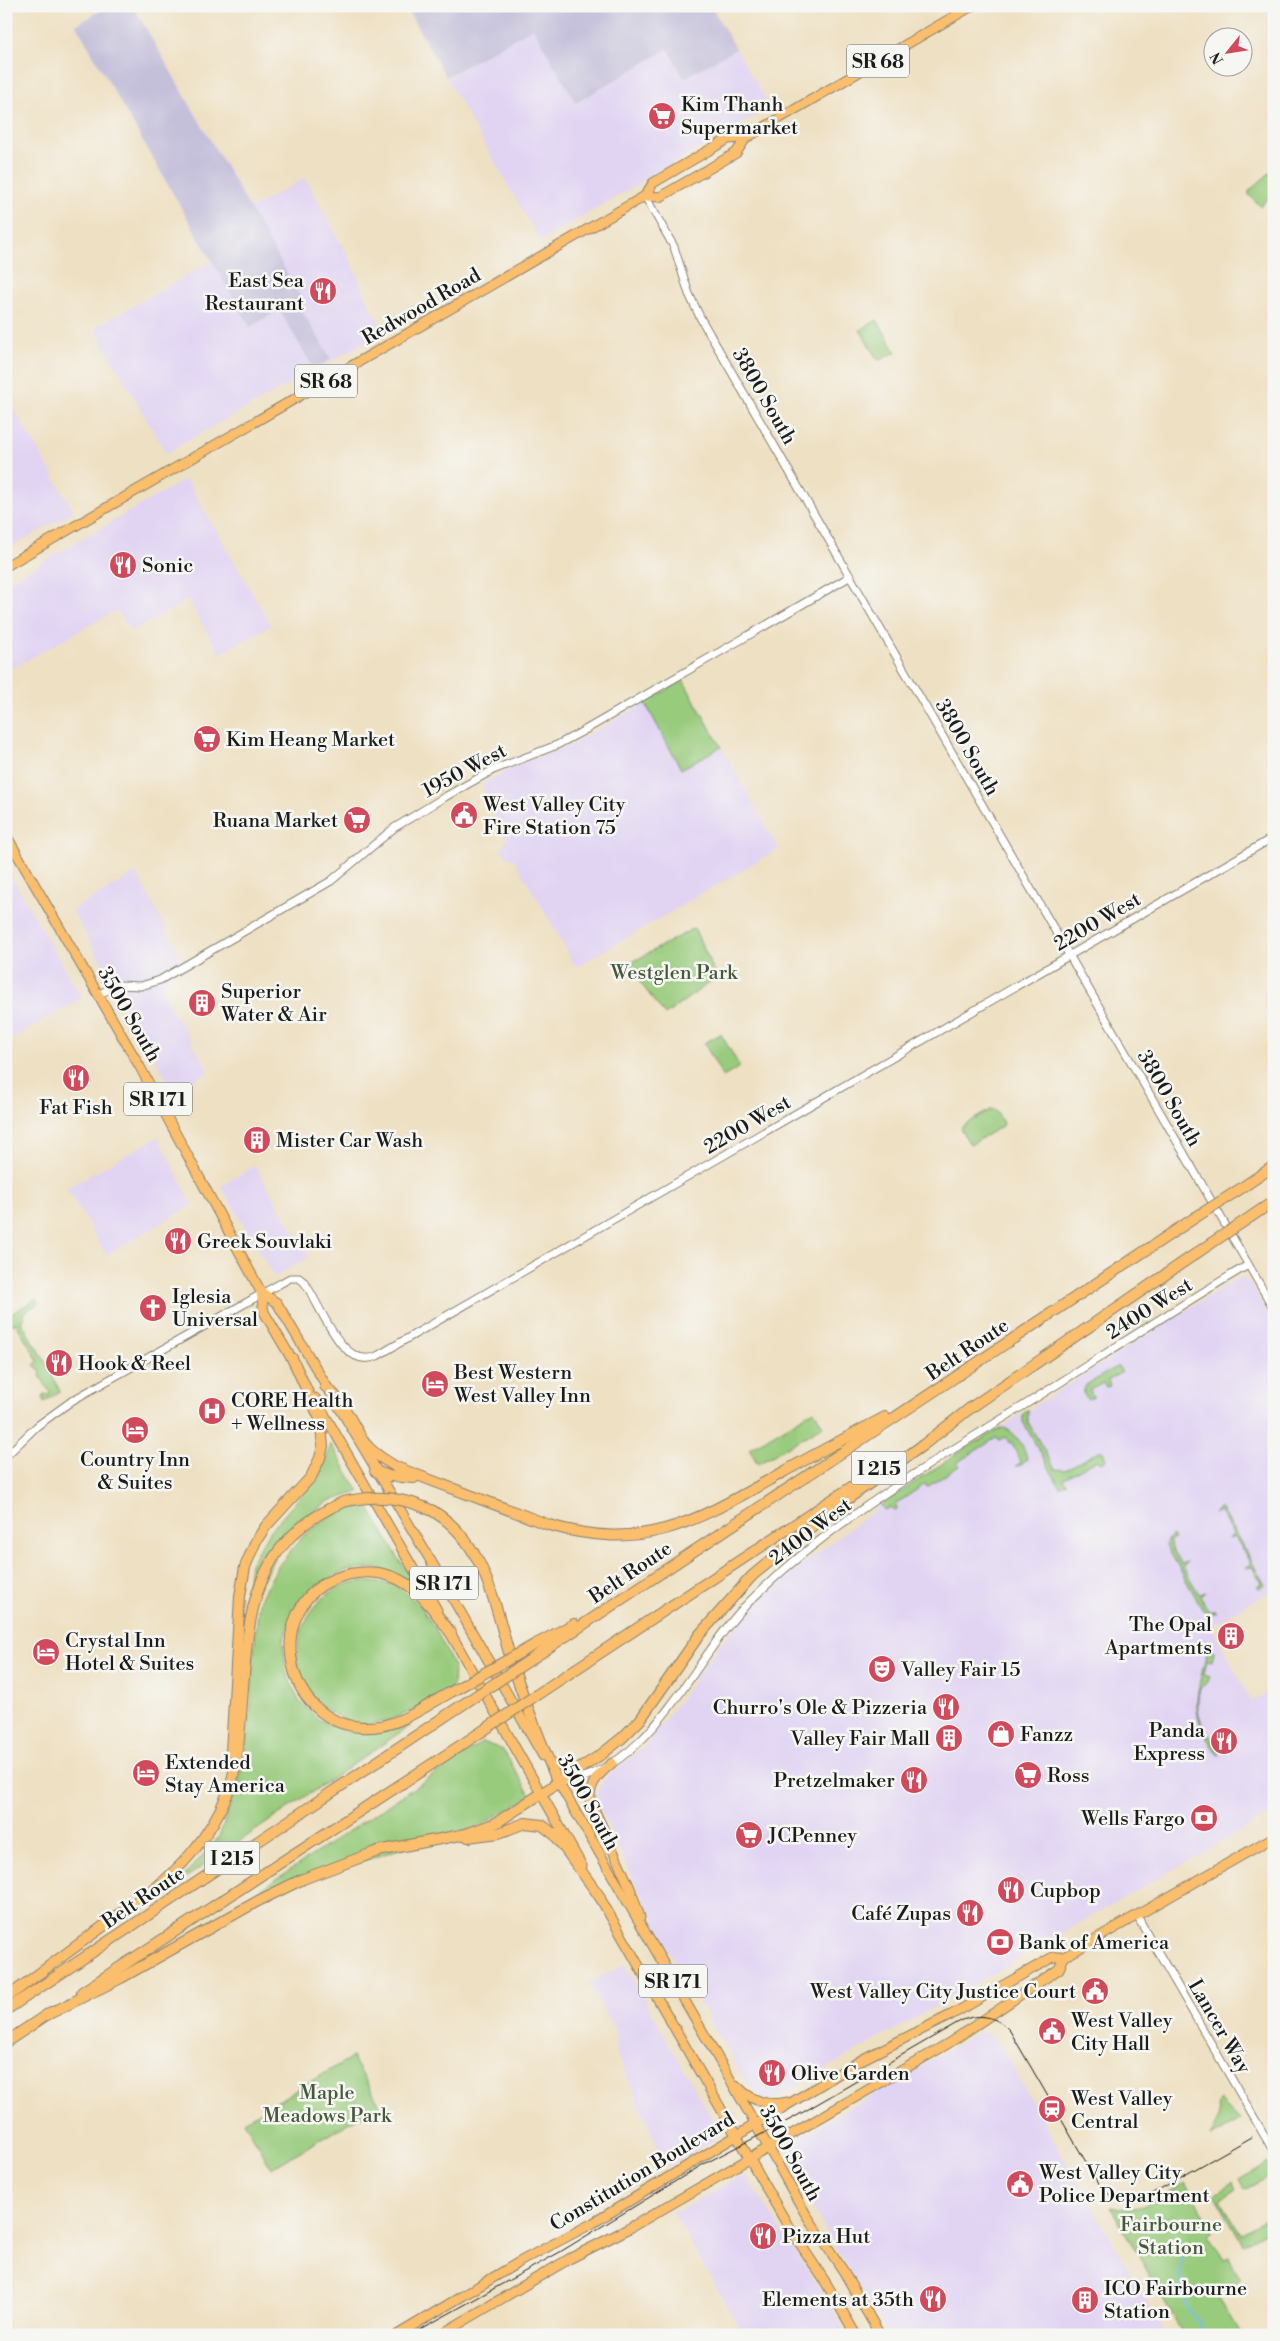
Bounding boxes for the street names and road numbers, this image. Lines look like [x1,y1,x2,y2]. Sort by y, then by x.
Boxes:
road number: SR 68 [847,44,909,78]
street label: Redwood Road [358,263,486,351]
street label: 3800 South [726,344,801,450]
road number: SR 68 [295,364,357,398]
street label: 3800 South [929,695,1004,801]
street label: 1950 West [418,739,511,804]
street label: 2200 West [1050,887,1146,957]
street label: 3500 South [91,963,166,1067]
street label: 3800 South [1131,1046,1206,1152]
road number: SR 171 [124,1082,192,1116]
street label: 2200 West [700,1090,796,1160]
street label: 2400 West [1102,1273,1198,1346]
street label: Belt Route [921,1313,1014,1388]
road number: I 215 [852,1452,906,1485]
street label: 2400 West [765,1493,857,1571]
street label: Belt Route [584,1536,677,1611]
road number: SR 171 [410,1566,478,1600]
street label: 3500 South [551,1750,624,1855]
road number: I 215 [204,1842,260,1875]
street label: Belt Route [97,1861,190,1936]
road number: SR 171 [639,1964,707,1998]
street label: Lancer Way [1182,1975,1256,2079]
street label: 3500 South [753,2101,826,2206]
street label: Constitution Boulevard [546,2107,740,2237]

